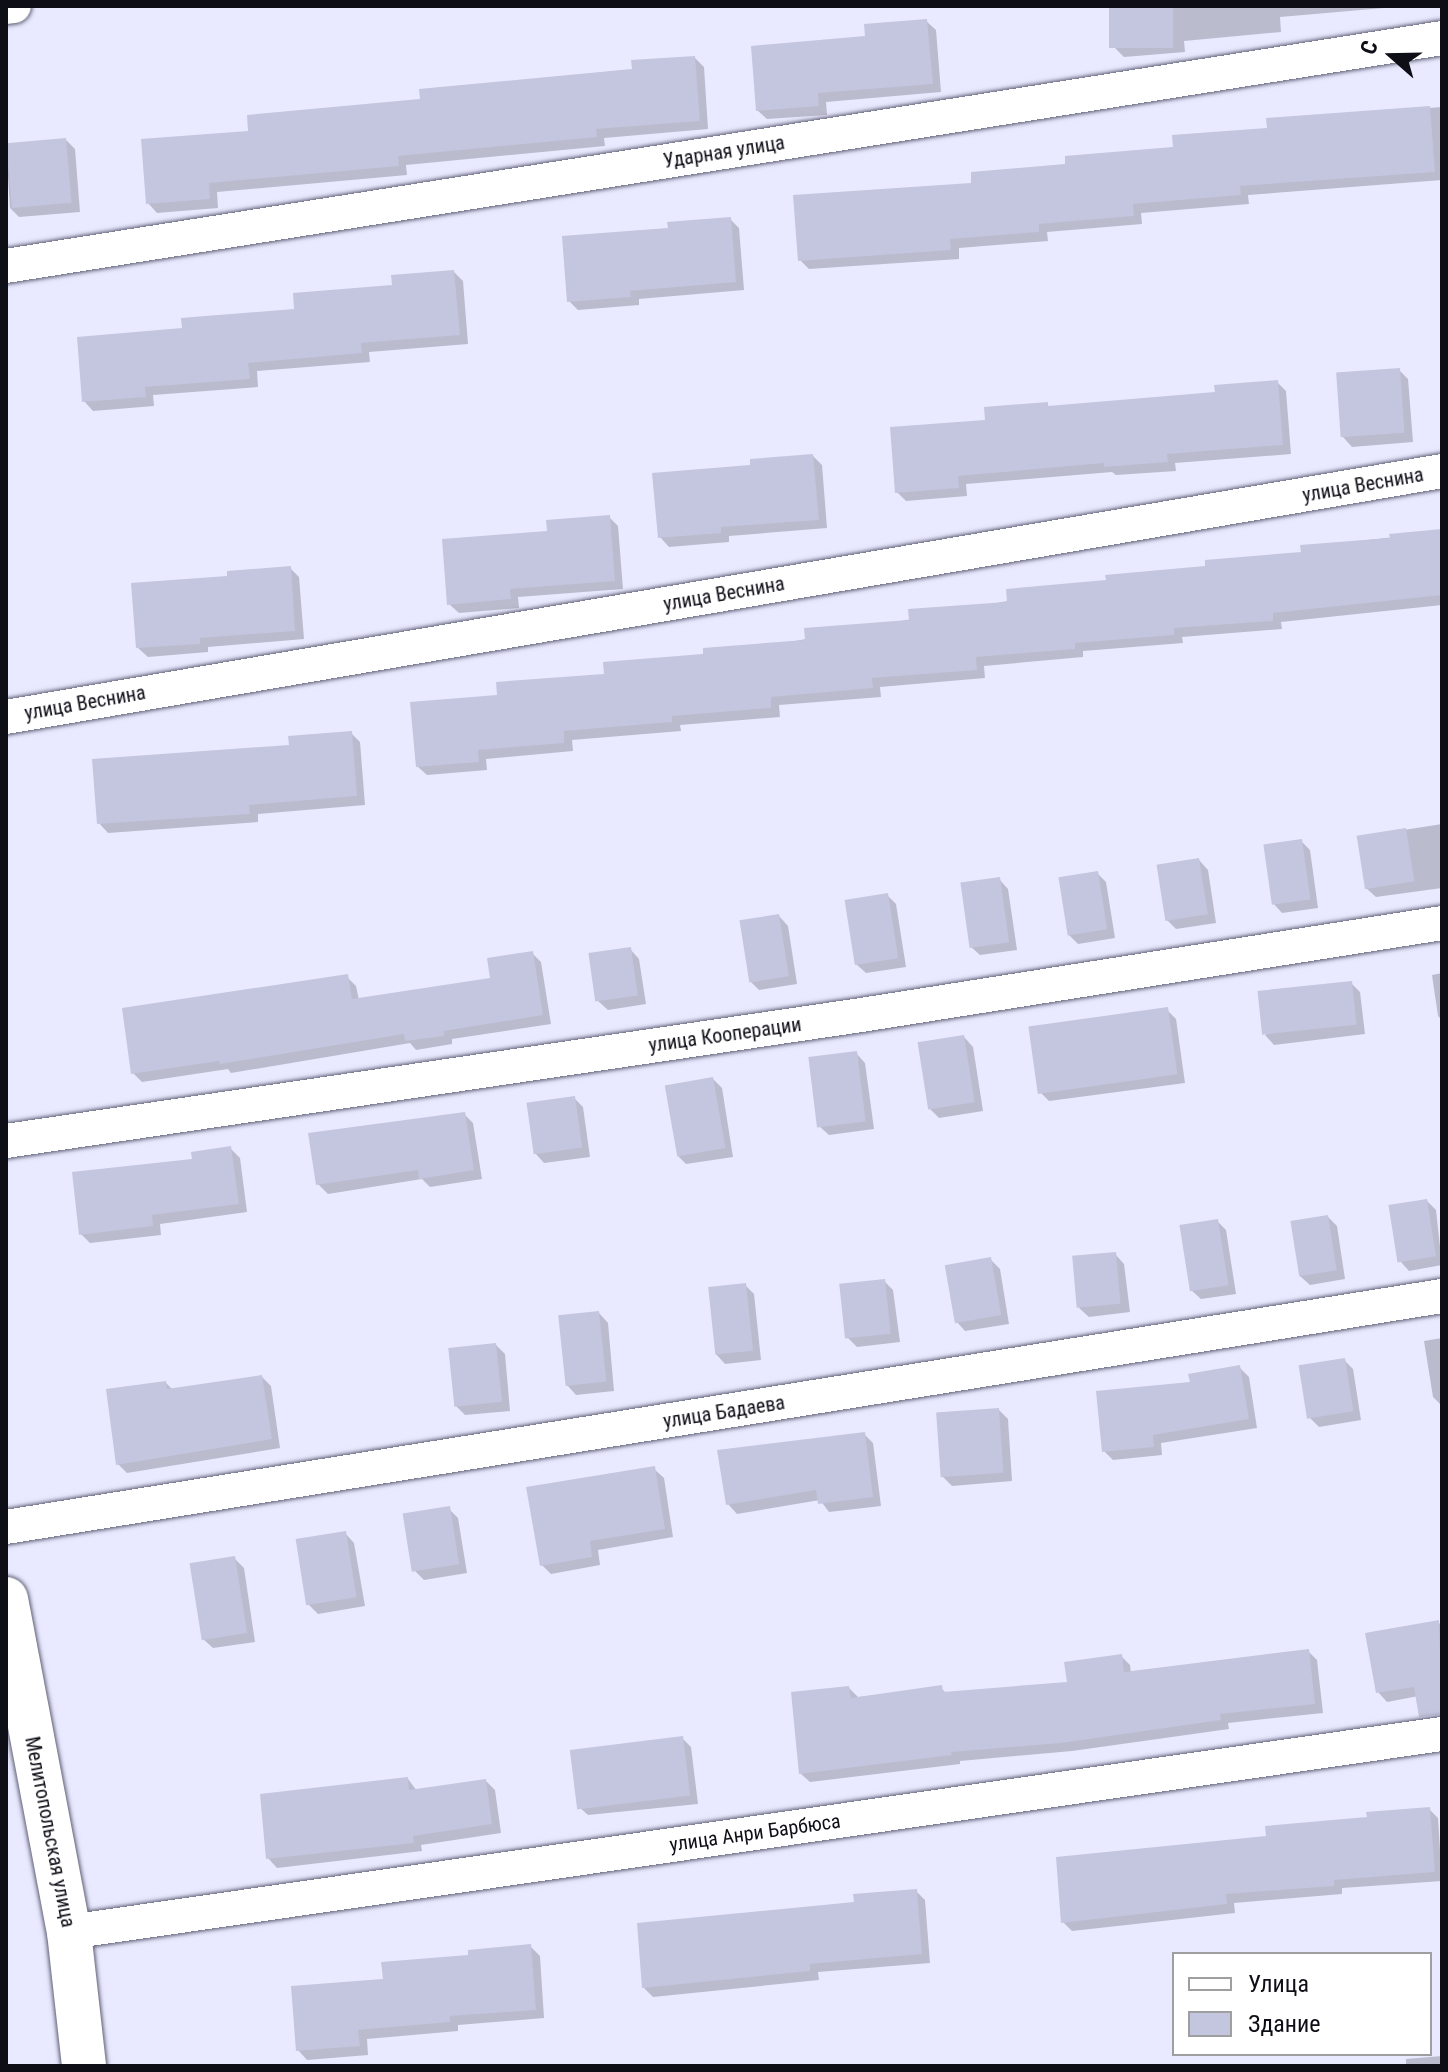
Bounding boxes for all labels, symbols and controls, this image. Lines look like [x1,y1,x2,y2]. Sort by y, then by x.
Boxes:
north arrow [1352,16,1432,96]
text: С [1355,37,1383,58]
street label: Ударная улица [662,131,786,173]
street label: улица Веснина [1301,463,1425,507]
street label: улица Веснина [662,572,786,616]
street label: улица Веснина [23,681,147,725]
street label: улица Кооперации [647,1012,803,1058]
street label: улица Бадаева [661,1391,787,1433]
street label: Мелитопольская улица [20,1735,80,1929]
street label: улица Анри Барбюса [668,1809,842,1857]
legend [1172,1952,1432,2056]
text: Улица [1248,1970,1309,1998]
text: Здание [1248,2010,1320,2038]

